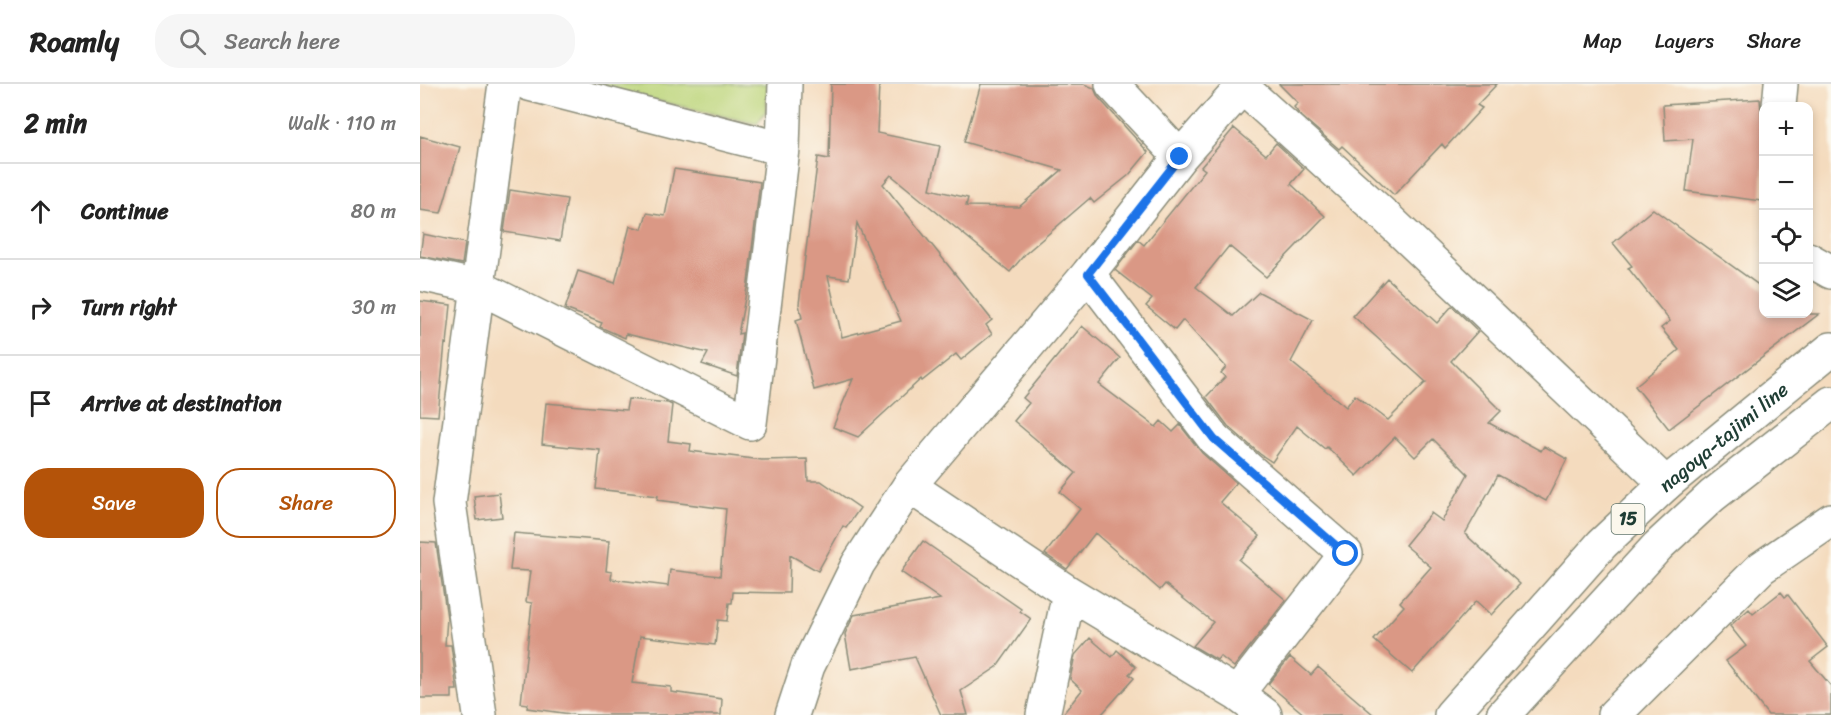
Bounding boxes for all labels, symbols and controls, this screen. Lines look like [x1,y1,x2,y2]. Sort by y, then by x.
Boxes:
search box [155,14,575,68]
text: Roamly [30,17,119,66]
text: Search here [224,22,340,61]
text: Map [1583,22,1622,60]
text: Layers [1655,22,1714,60]
text: Share [1747,22,1801,60]
icon: search [176,25,209,58]
text: 2 min [24,100,87,146]
map controls [1759,102,1813,318]
button: + [1759,102,1813,156]
text: Walk · 110 m [288,106,396,141]
route end [1166,143,1192,169]
button: − [1759,156,1813,210]
text: Continue [81,192,169,231]
text: 80 m [351,194,396,229]
icon: ahead [24,195,57,228]
button: locate [1759,210,1813,264]
button: layers [1759,264,1813,318]
text: Turn right [81,288,176,327]
text: 30 m [352,290,396,325]
icon: right [24,291,57,324]
street label: nagoya-tajimi line [1650,373,1797,501]
text: Arrive at destination [81,384,282,423]
icon: arrive [24,387,57,420]
button: Save [24,468,204,538]
button: Share [216,468,396,538]
road number: 15 [1612,504,1644,534]
route start [1332,540,1358,566]

